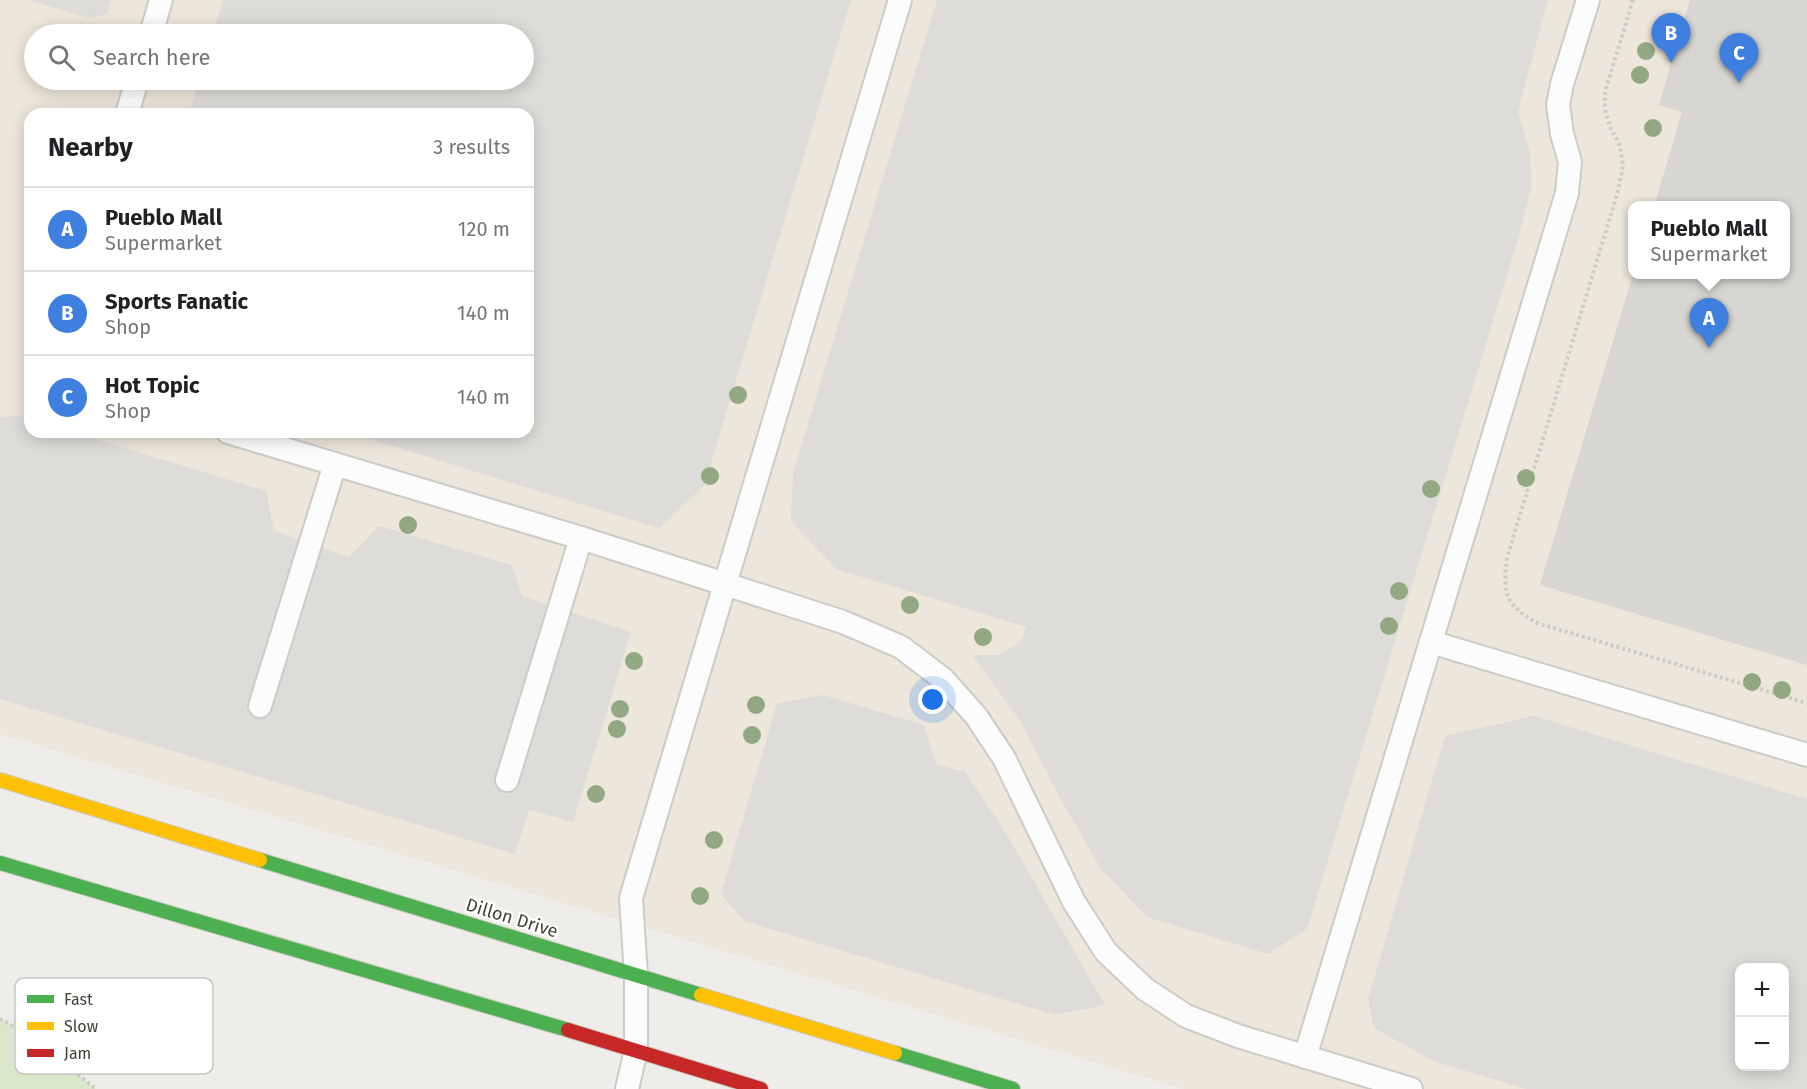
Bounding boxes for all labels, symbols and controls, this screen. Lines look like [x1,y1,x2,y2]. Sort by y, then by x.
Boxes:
pin: B [1652,14,1690,63]
search box [24,24,534,90]
pin: C [1720,34,1758,83]
icon: search [45,41,78,74]
text: Search here [93,44,211,71]
text: Nearby [48,132,133,163]
text: 3 results [433,135,510,159]
popup [1628,201,1790,279]
text: Pueblo Mall [105,204,222,231]
text: Pueblo Mall [1650,215,1768,242]
text: A [62,217,73,241]
text: 120 m [458,217,510,241]
text: Supermarket [105,231,222,255]
text: Supermarket [1650,242,1767,266]
text: Sports Fanatic [105,288,248,315]
pin: A [1690,298,1728,348]
text: B [61,301,74,325]
text: 140 m [457,301,510,325]
text: Shop [105,315,151,339]
text: Hot Topic [105,372,200,399]
text: C [62,385,73,409]
text: 140 m [457,385,510,409]
text: Shop [105,399,151,423]
your location [918,685,947,714]
street label: Dillon Drive [463,894,561,942]
map controls [1735,963,1789,1071]
button: + [1735,963,1789,1017]
legend [15,978,213,1074]
text: Fast [64,990,93,1009]
text: Slow [64,1017,99,1036]
button: − [1735,1017,1789,1071]
text: Jam [64,1044,91,1063]

